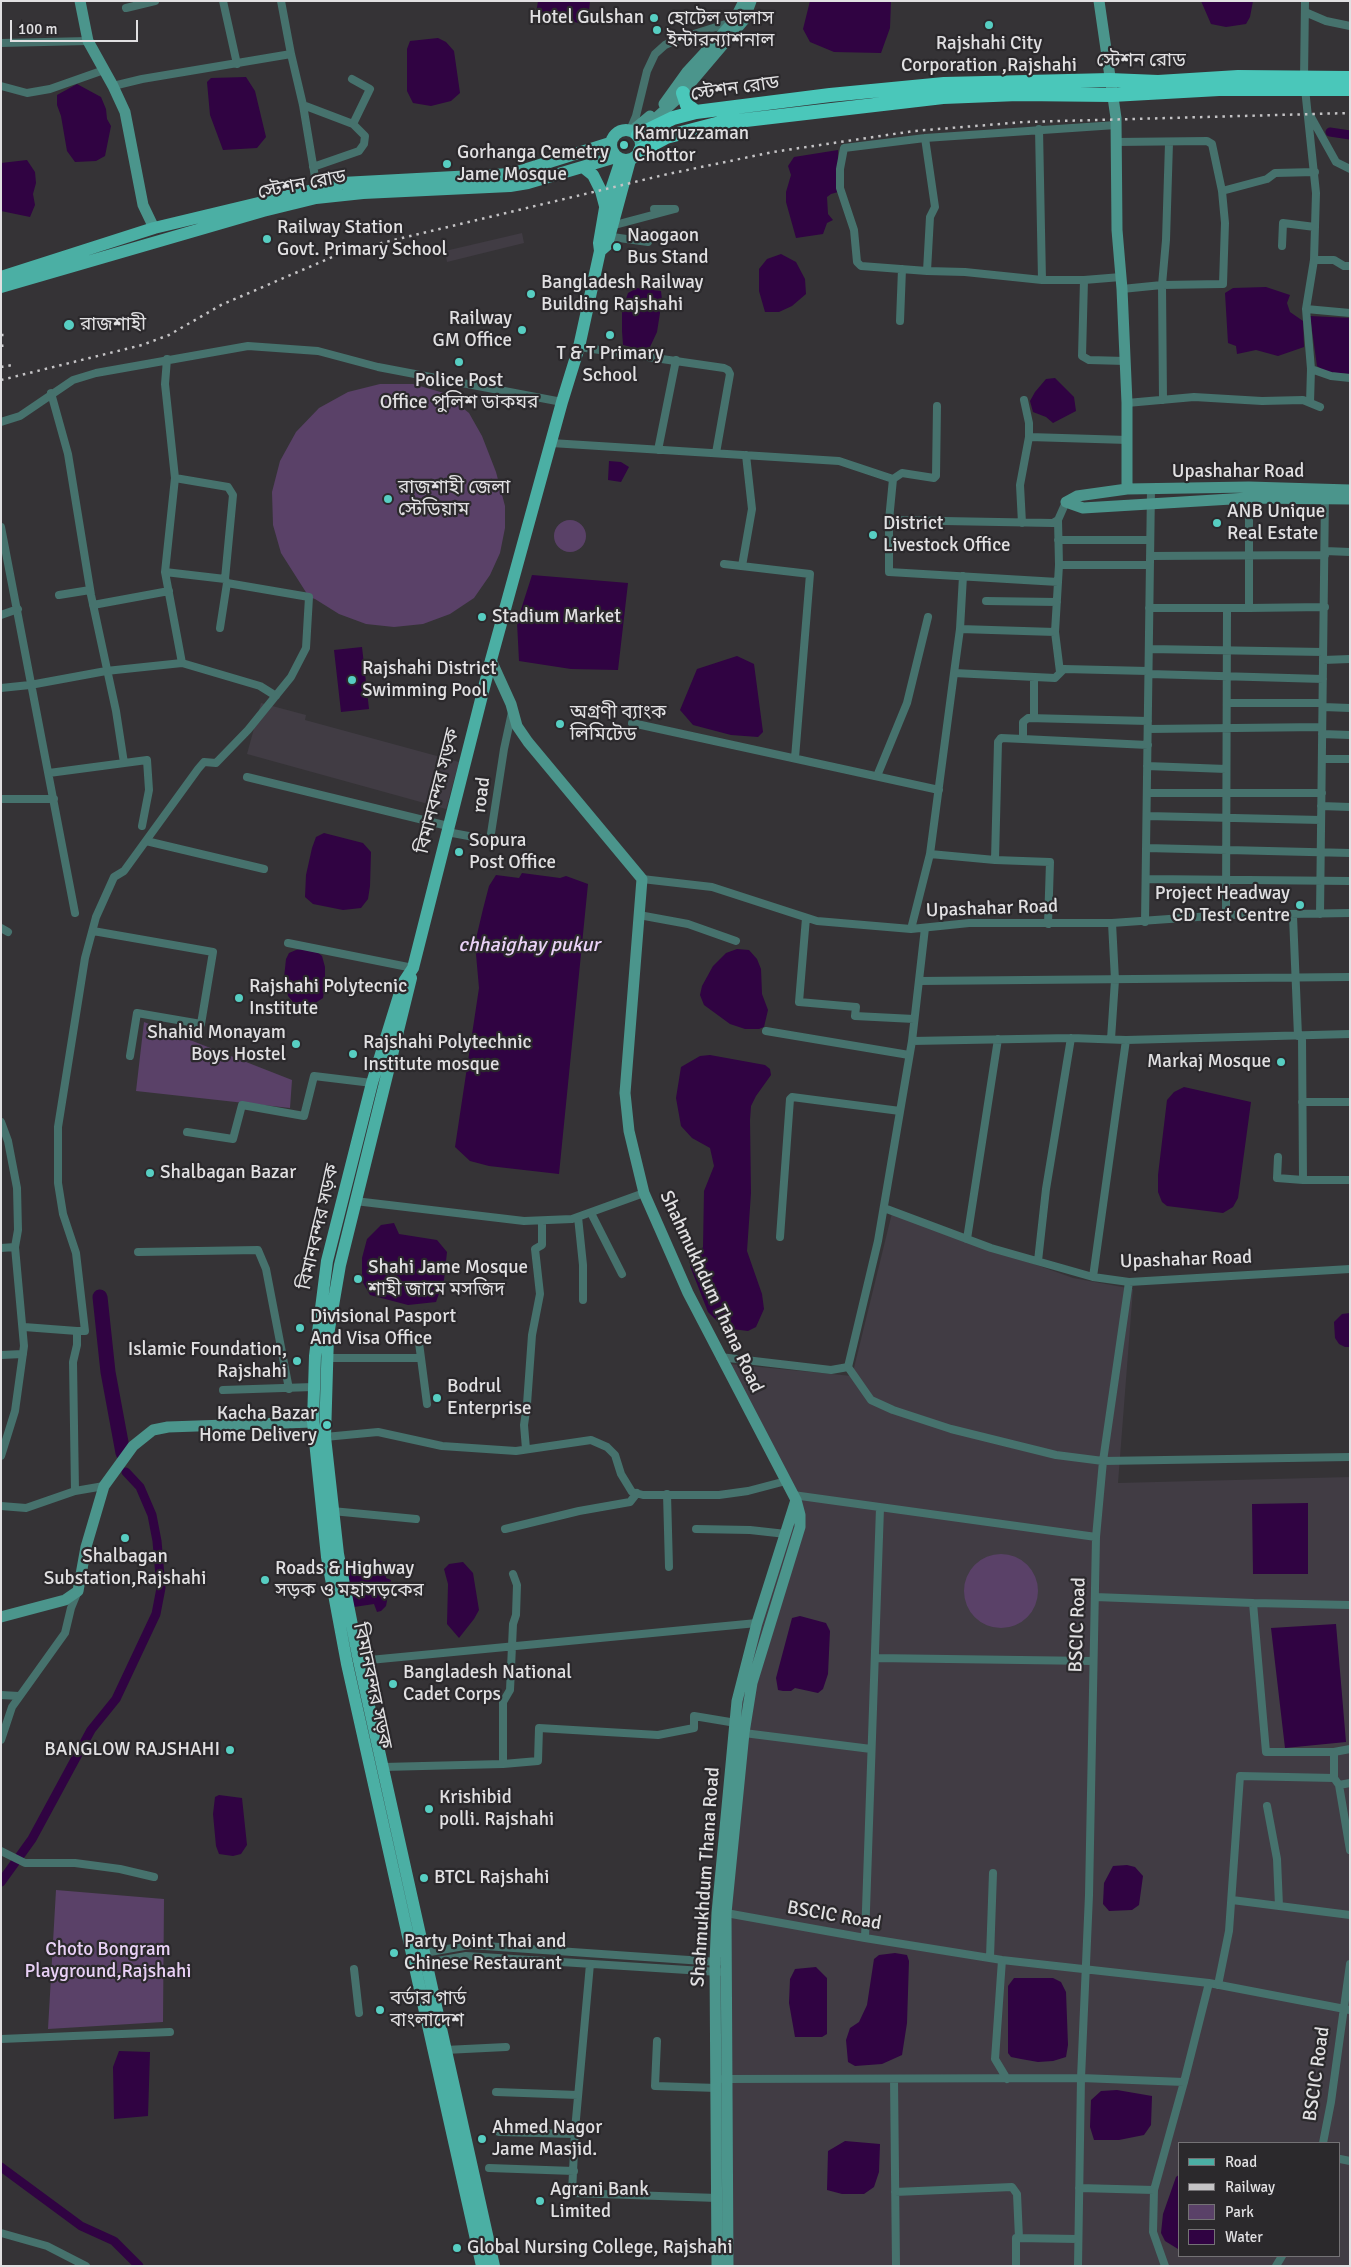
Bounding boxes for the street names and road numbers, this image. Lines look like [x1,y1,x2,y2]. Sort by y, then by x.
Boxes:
street label: স্টেশন রোড [1096,50,1186,72]
street label: স্টেশন রোড [689,71,781,107]
street label: স্টেশন রোড [256,165,348,205]
street label: Upashahar Road [1172,461,1304,483]
street label: বিমানবন্দর সড়ক [411,726,465,856]
street label: road [468,776,496,814]
street label: Upashahar Road [925,895,1059,923]
street label: বিমানবন্দর সড়ক [293,1162,345,1292]
street label: Shahmukhdum Thana Road [654,1187,768,1397]
street label: Upashahar Road [1119,1246,1253,1274]
street label: BSCIC Road [1065,1577,1091,1673]
street label: বিমানবন্দর সড়ক [348,1621,396,1751]
street label: Shahmukhdum Thana Road [687,1766,725,1988]
street label: BSCIC Road [785,1896,883,1936]
street label: BSCIC Road [1299,2025,1335,2123]

